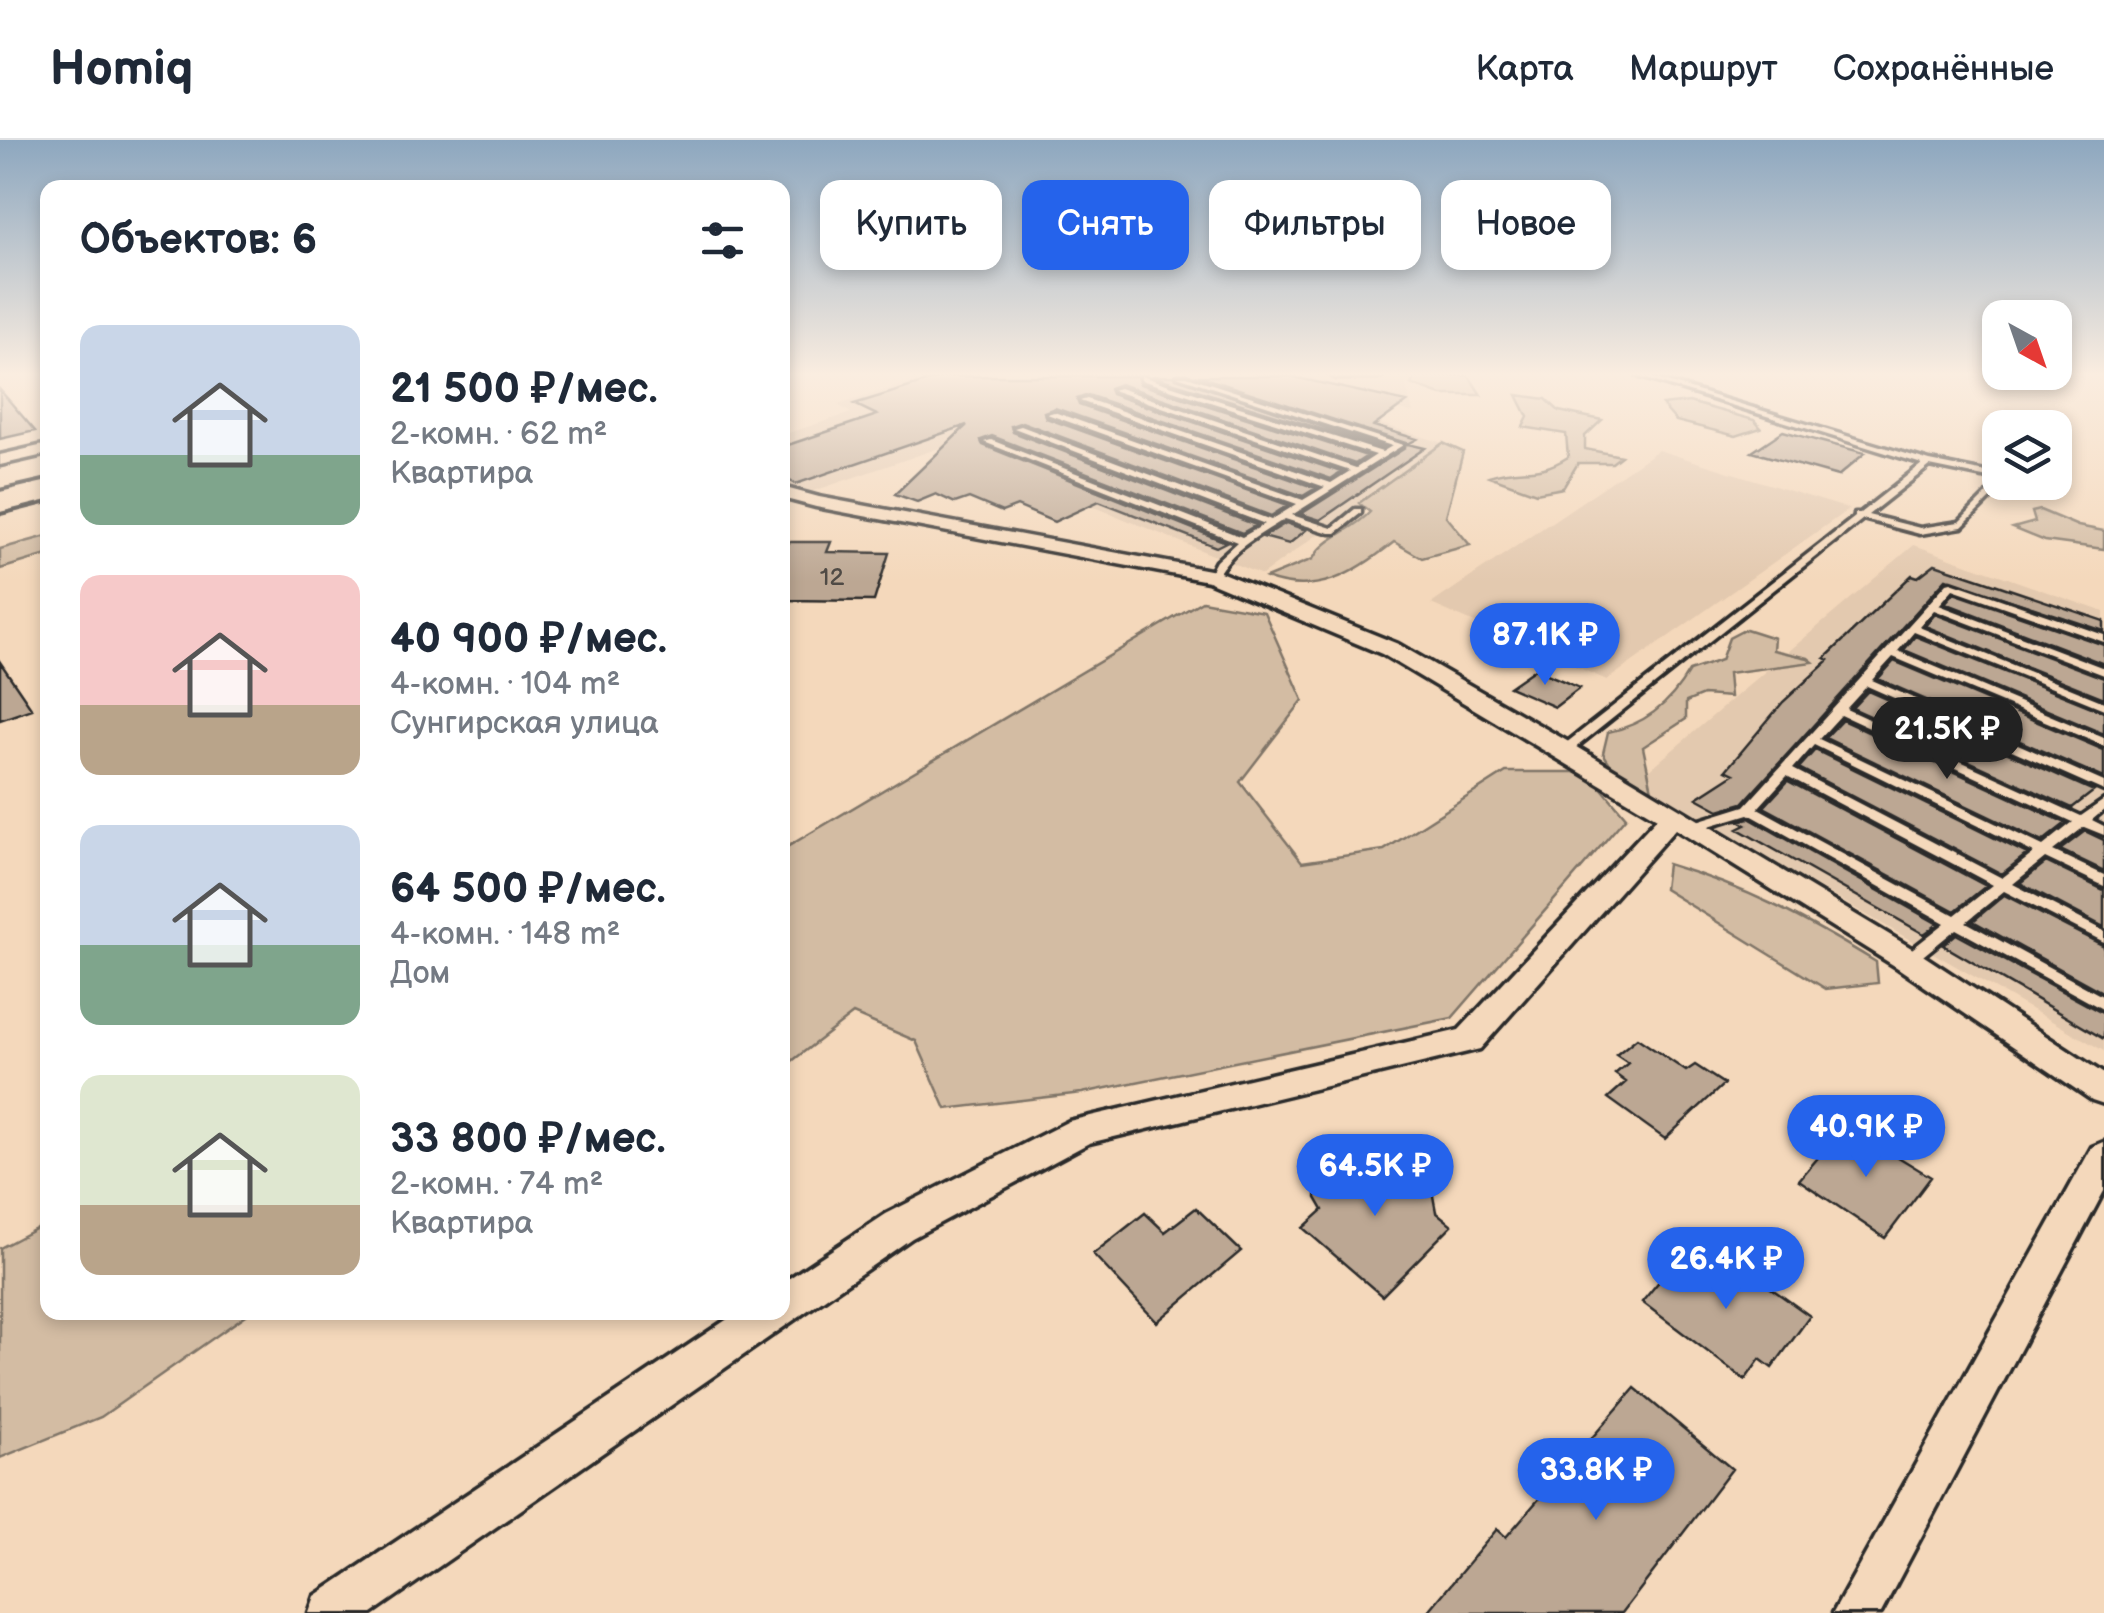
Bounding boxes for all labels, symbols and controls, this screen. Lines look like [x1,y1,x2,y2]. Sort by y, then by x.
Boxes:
text: Homiq [50,41,193,98]
text: Карта [1475,48,1574,91]
text: Маршрут [1629,48,1778,91]
text: Сохранённые [1833,48,2054,91]
chip: Купить [820,180,1002,270]
chip: Снять [1022,180,1189,270]
chip: Фильтры [1209,180,1421,270]
chip: Новое [1441,180,1611,270]
icon: filters [695,213,750,268]
text: Объектов: 6 [80,215,317,266]
north arrow [1982,300,2072,390]
map controls [1982,300,2072,500]
text: 21 500 ₽/мес. [390,364,658,415]
icon: home [160,365,280,485]
button: layers [1982,410,2072,500]
text: 2-комн. · 62 m² [390,415,607,454]
text: Квартира [390,454,533,493]
house number: 12 [820,562,844,593]
pin: 87.1K ₽ [1453,603,1637,688]
text: 40 900 ₽/мес. [390,614,667,665]
icon: home [160,615,280,735]
text: 87.1K ₽ [1492,616,1598,655]
text: 4-комн. · 104 m² [390,665,620,704]
pin: 21.5K ₽ [1855,697,2039,782]
text: Сунгирская улица [390,704,659,743]
text: 21.5K ₽ [1894,710,2000,749]
text: 64 500 ₽/мес. [390,864,666,915]
icon: home [160,865,280,985]
text: 4-комн. · 148 m² [390,915,620,954]
text: Дом [390,954,450,993]
pin: 40.9K ₽ [1774,1095,1958,1180]
text: 40.9K ₽ [1809,1108,1923,1147]
text: 33 800 ₽/мес. [390,1114,666,1165]
icon: home [160,1115,280,1235]
pin: 64.5K ₽ [1283,1134,1467,1219]
text: 64.5K ₽ [1319,1147,1431,1186]
text: 2-комн. · 74 m² [390,1165,603,1204]
text: Квартира [390,1204,533,1243]
pin: 26.4K ₽ [1634,1227,1818,1312]
text: 26.4K ₽ [1669,1240,1783,1279]
pin: 33.8K ₽ [1504,1438,1688,1523]
text: 33.8K ₽ [1540,1451,1652,1490]

